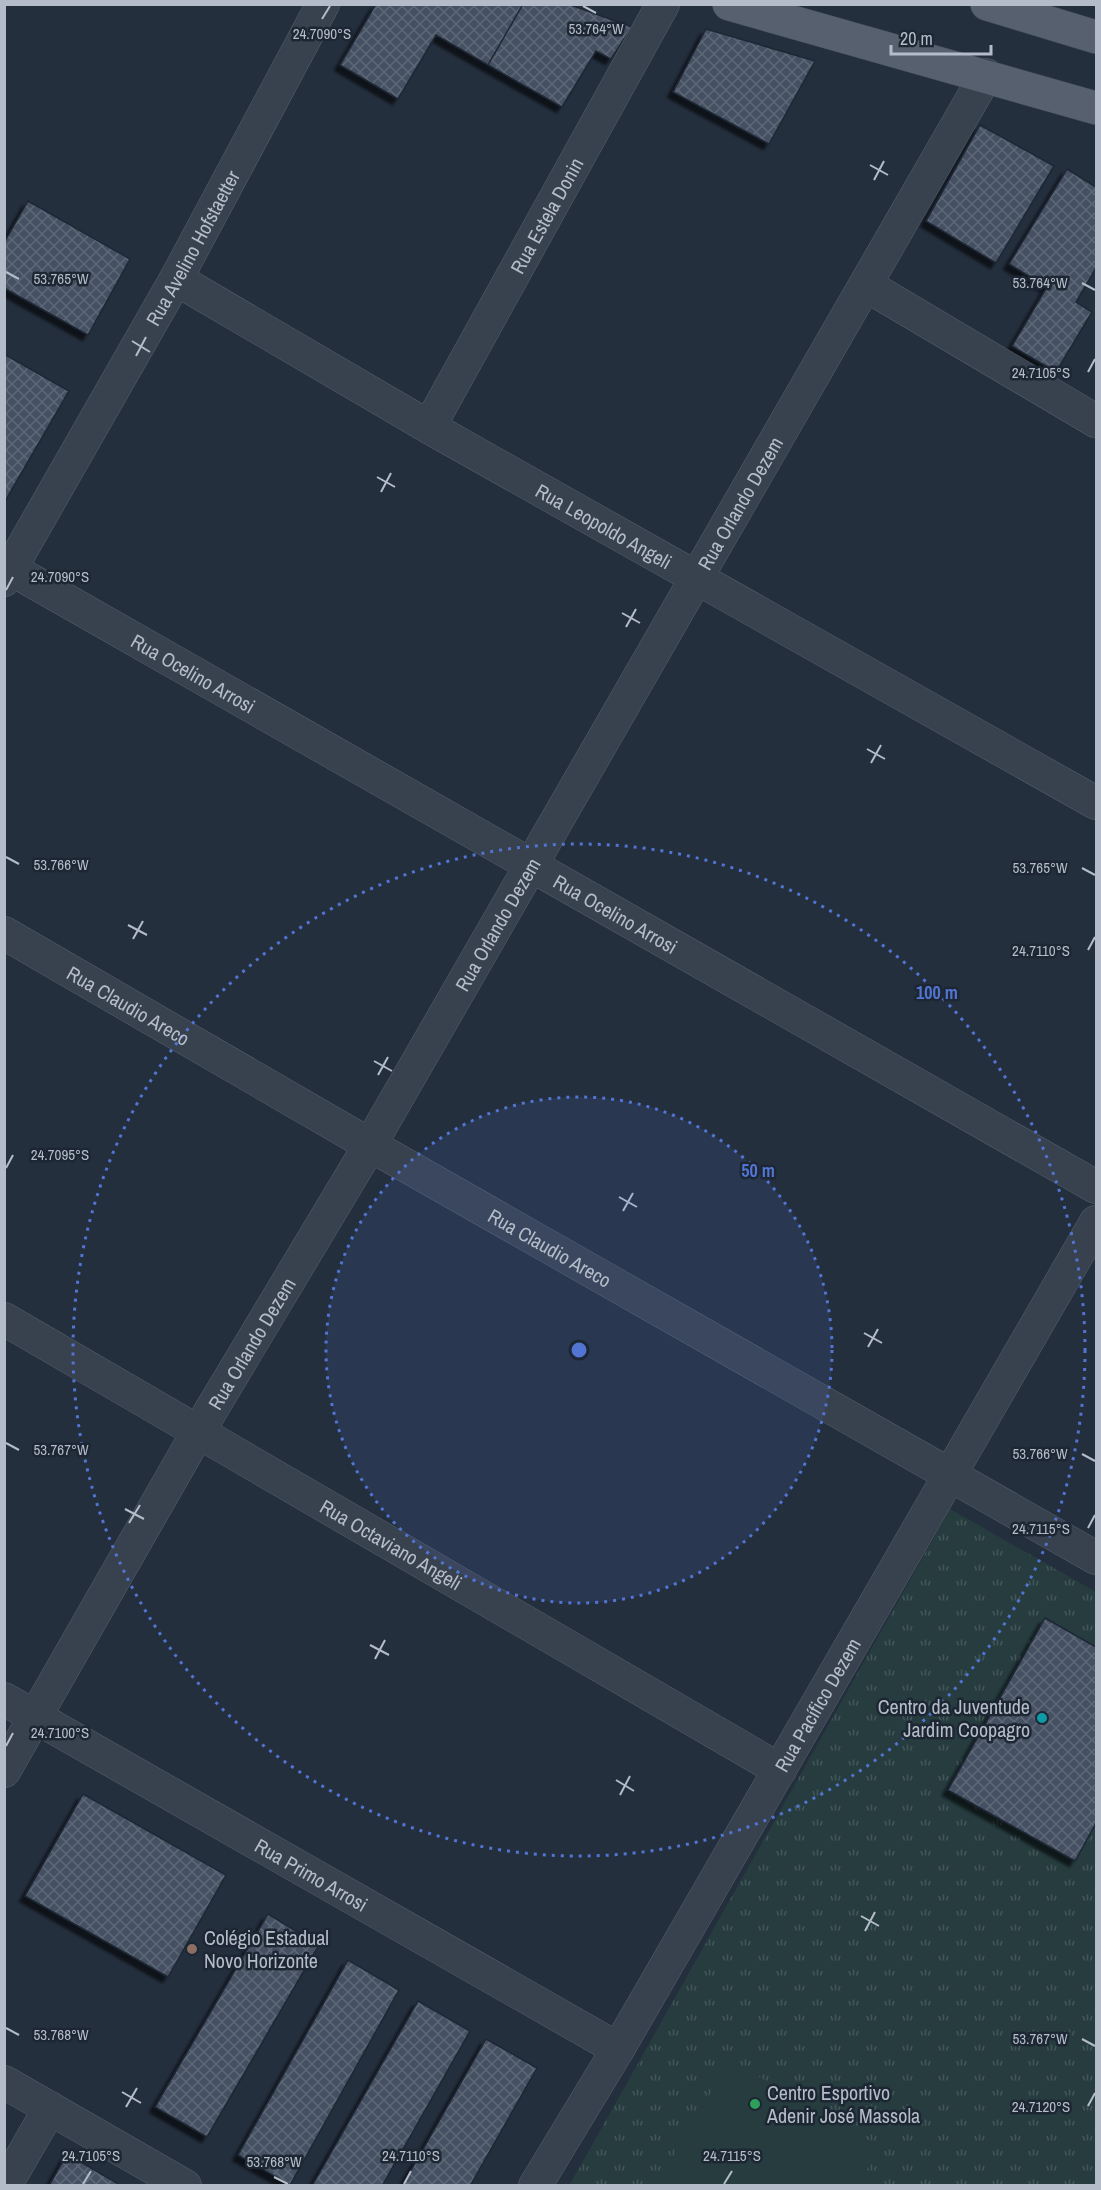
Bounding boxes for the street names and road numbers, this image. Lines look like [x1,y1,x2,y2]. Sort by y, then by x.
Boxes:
street label: Rua Estela Donin [503,152,589,278]
street label: Rua Avelino Hofstaetter [139,165,246,330]
street label: Rua Orlando Dezem [691,431,789,575]
street label: Rua Leopoldo Angeli [531,476,677,575]
street label: Rua Ocelino Arrosi [127,627,260,719]
street label: Rua Orlando Dezem [448,853,546,996]
street label: Rua Ocelino Arrosi [549,867,683,960]
street label: Rua Claudio Areco [62,959,195,1051]
street label: Rua Claudio Areco [483,1202,616,1293]
street label: Rua Orlando Dezem [201,1272,301,1414]
street label: Rua Octaviano Angeli [316,1492,467,1596]
street label: Rua Pacífico Dezem [768,1633,866,1776]
street label: Rua Primo Arrosi [250,1831,373,1917]

